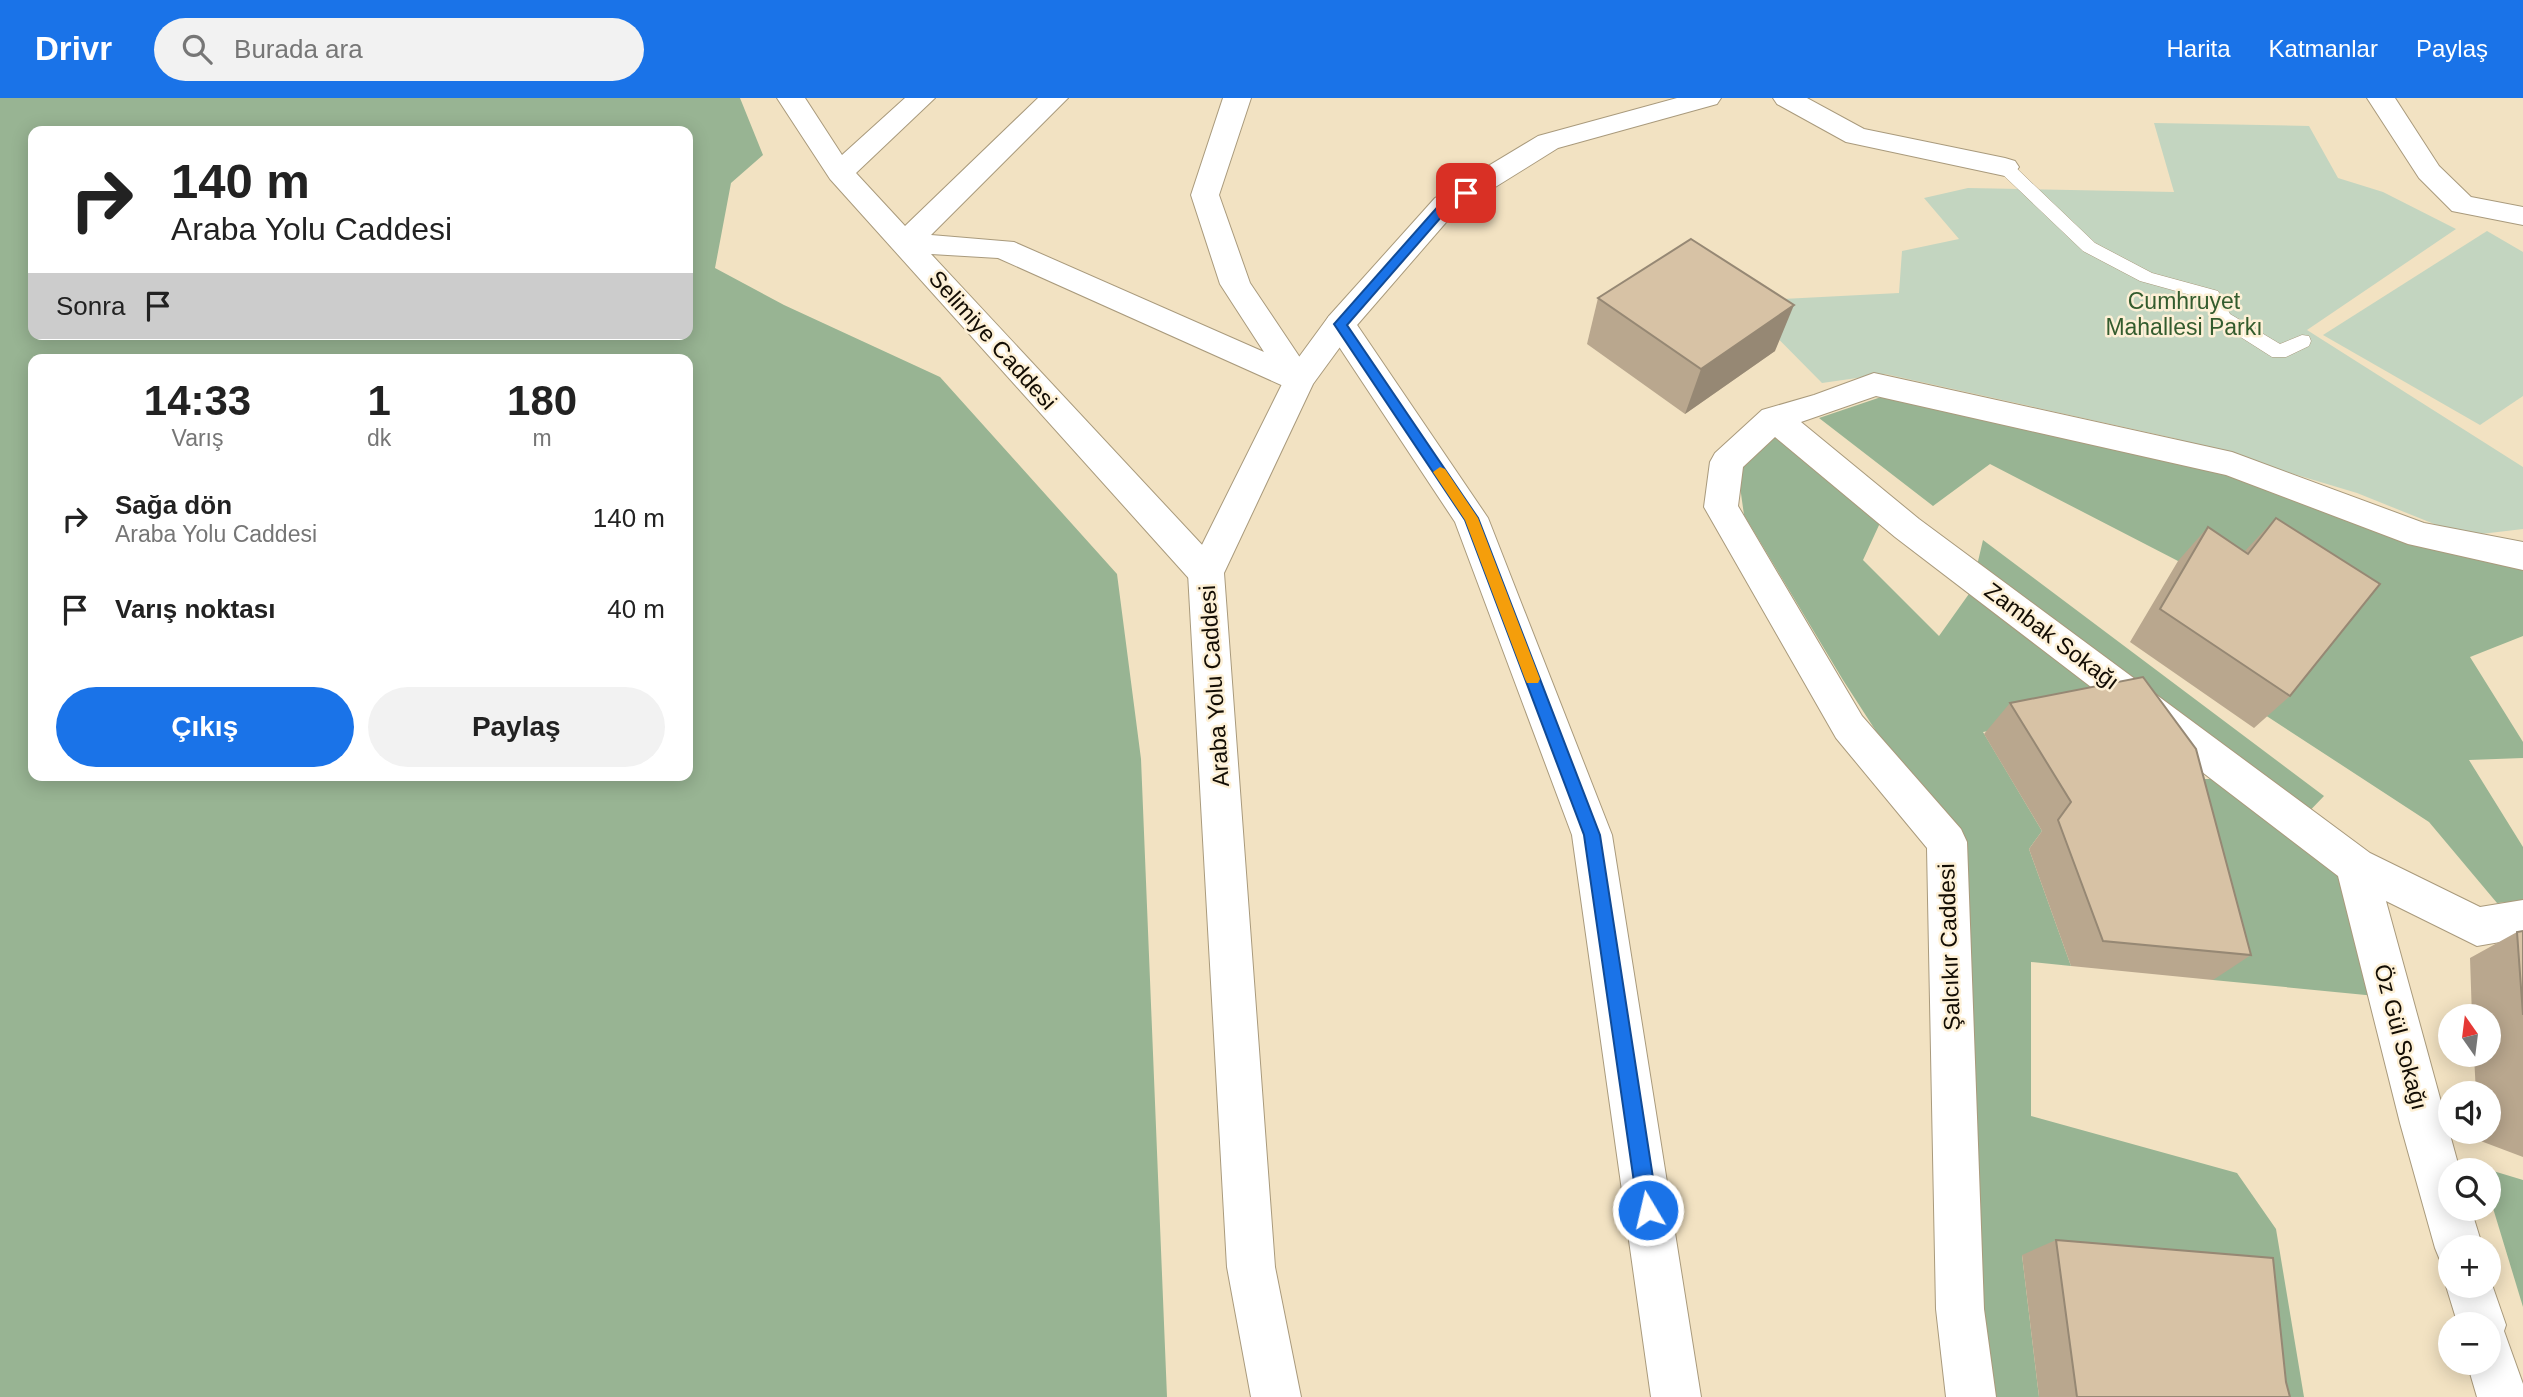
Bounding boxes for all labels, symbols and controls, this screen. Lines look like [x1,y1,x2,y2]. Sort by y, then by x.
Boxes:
search box [154,18,644,81]
text: Drivr [35,30,112,67]
icon: search [178,30,216,68]
text: Burada ara [234,34,363,64]
text: Harita [2167,35,2231,62]
text: Katmanlar [2269,35,2378,62]
text: Paylaş [2416,35,2488,62]
icon: right [56,154,147,245]
text: 140 m [171,154,310,208]
pin [1436,163,1496,223]
icon: arrive [1447,174,1485,212]
text: Araba Yolu Caddesi [171,211,452,247]
street label: Selimiye Caddesi [924,265,1062,415]
icon: arrive [139,287,177,325]
park label: Cumhruyet Mahallesi Parkı [2105,288,2263,340]
text: Sonra [56,291,125,321]
text: 14:33 [144,377,251,424]
text: 1 [367,377,391,424]
text: 180 [507,377,577,424]
text: Varış [172,425,224,451]
text: dk [367,425,391,451]
text: m [533,425,552,451]
text: Sağa dön [115,490,232,520]
icon: right [56,500,94,538]
text: 140 m [593,503,665,533]
text: Araba Yolu Caddesi [115,521,317,547]
street label: Zambak Sokağı [1980,577,2124,695]
street label: Araba Yolu Caddesi [1194,584,1234,788]
icon: arrive [56,591,94,629]
text: Varış noktası [115,594,275,624]
text: 40 m [607,594,665,624]
button: Çıkış [56,687,354,767]
button: Paylaş [368,687,665,767]
street label: Şalcıkır Caddesi [1933,863,1965,1031]
street label: Öz Gül Sokağı [2369,961,2433,1113]
north arrow [2438,1004,2501,1068]
map controls [2438,1004,2501,1375]
button: sound [2438,1081,2501,1144]
button: search [2438,1158,2501,1221]
position arrow [1611,1173,1685,1247]
button: + [2438,1235,2501,1298]
button: − [2438,1312,2501,1375]

